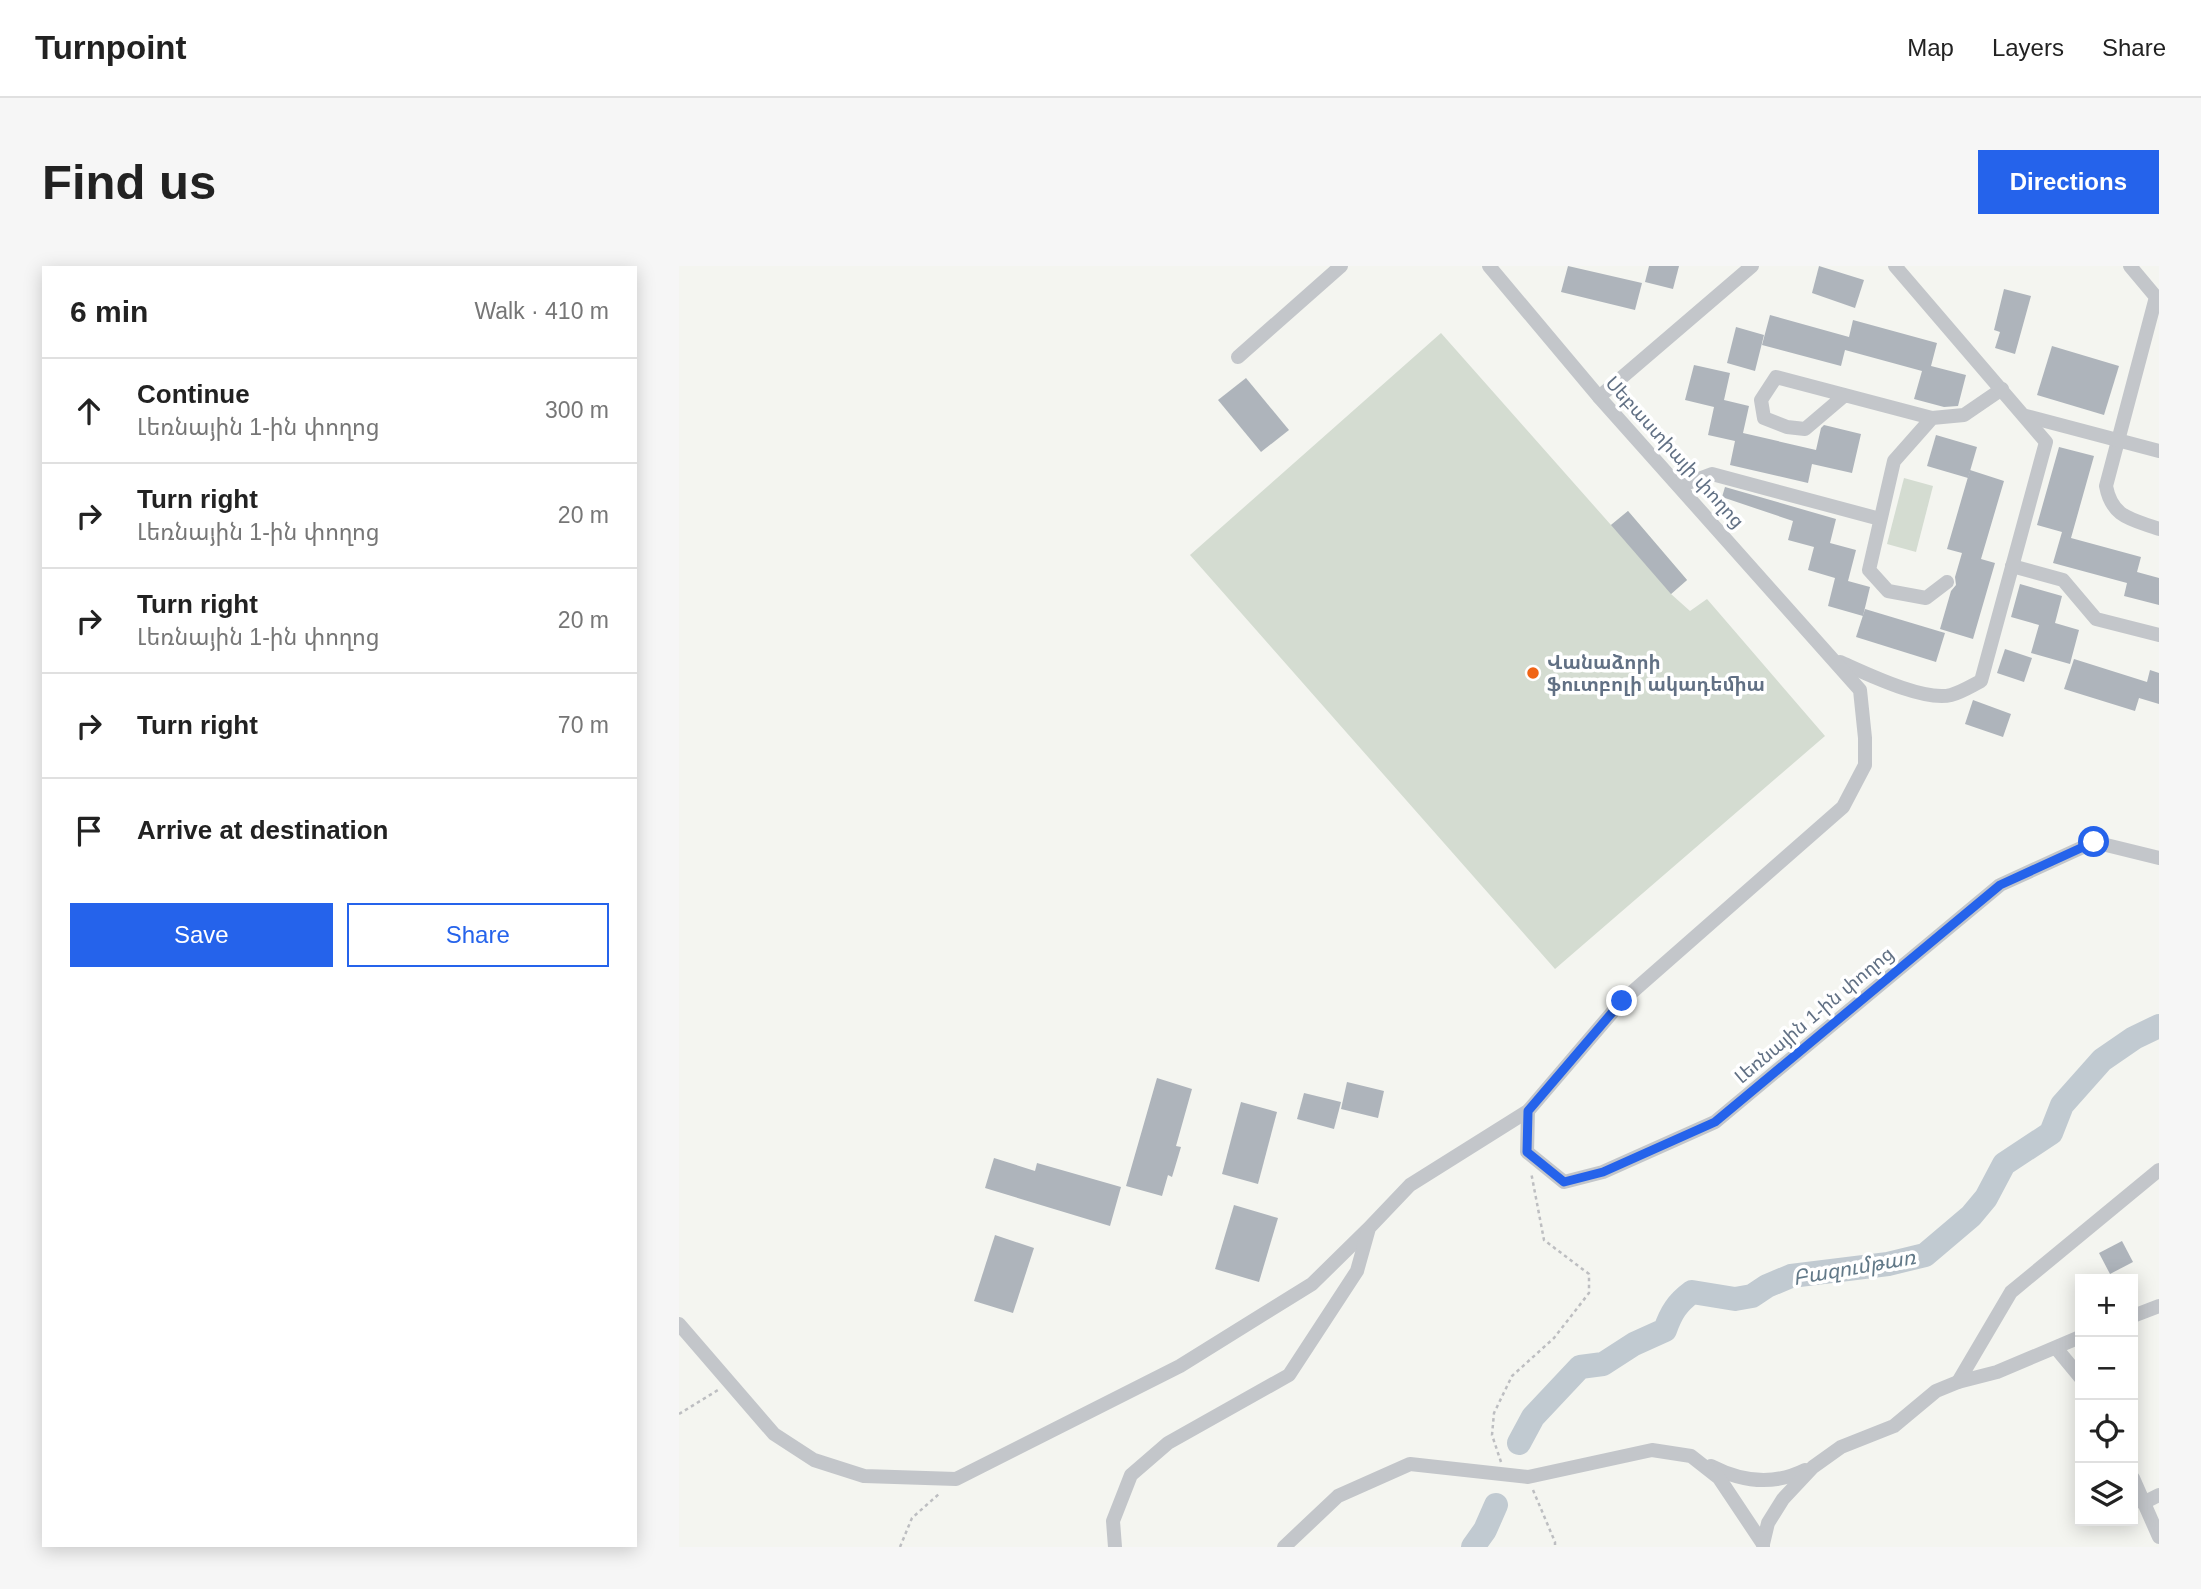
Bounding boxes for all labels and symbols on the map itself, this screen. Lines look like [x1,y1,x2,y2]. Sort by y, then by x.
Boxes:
street label: Սեբաստիայի փողոց [1601,372,1748,533]
place label: Վանաձորի ֆուտբոլի ակադեմիա [1547,652,1765,696]
marker: Վանաձորի ֆուտբոլի ակադեմիա [1525,665,1541,681]
route start [2078,826,2109,857]
street label: Լեռնային 1-ին փողոց [1730,943,1898,1088]
route end [1606,985,1637,1016]
water label: Բազումթառ [1791,1245,1918,1290]

